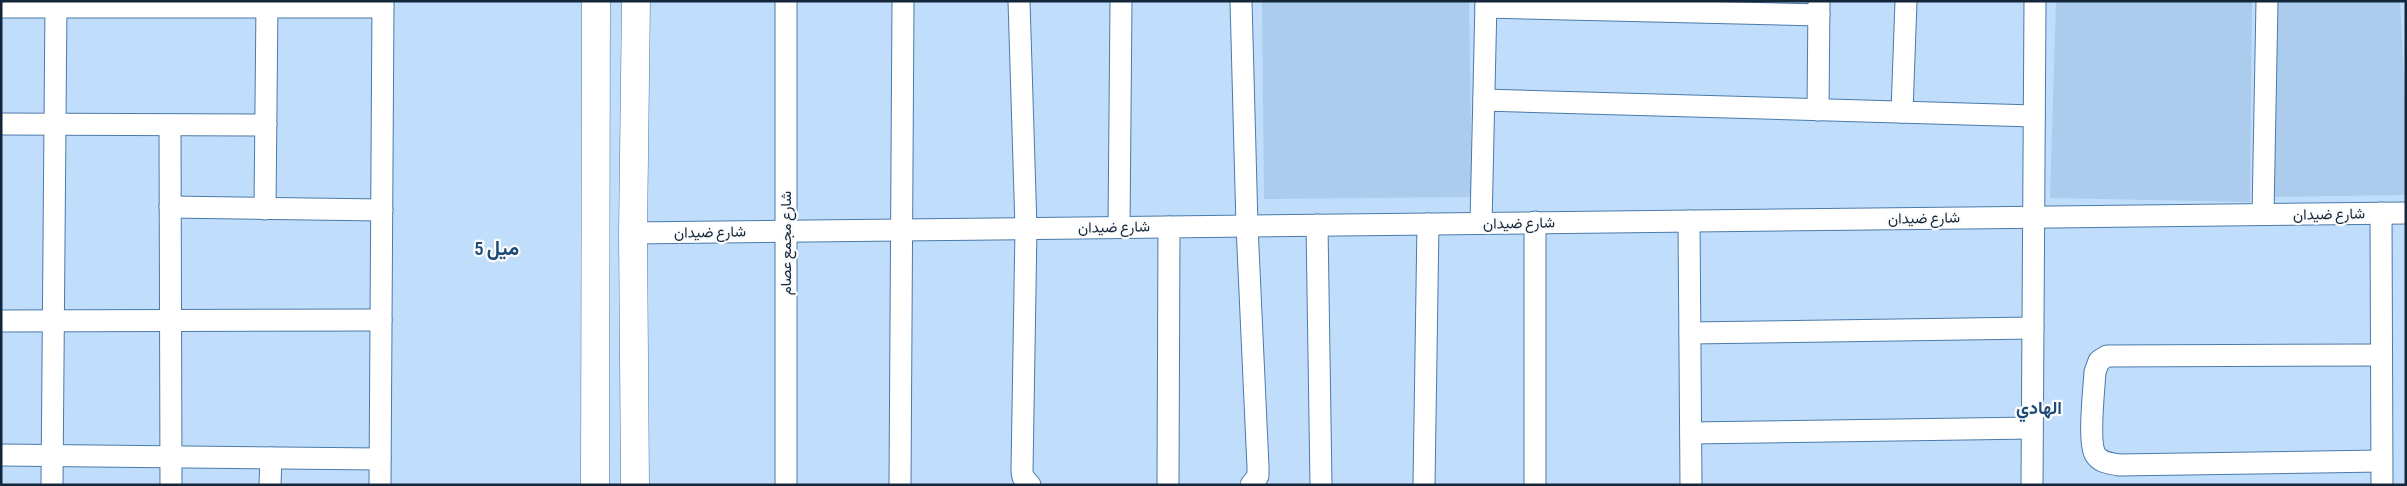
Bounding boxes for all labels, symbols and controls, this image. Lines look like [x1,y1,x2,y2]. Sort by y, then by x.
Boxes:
street label: شارع مجمع عصام [777,191,797,295]
street label: شارع ضيدان [2293,204,2365,226]
street label: شارع ضيدان [1888,208,1960,230]
street label: شارع ضيدان [1483,213,1555,235]
street label: شارع ضيدان [1078,217,1150,239]
street label: شارع ضيدان [674,222,746,244]
district label: 5 ميل [475,237,519,261]
district label: الهادي [2016,398,2062,423]

